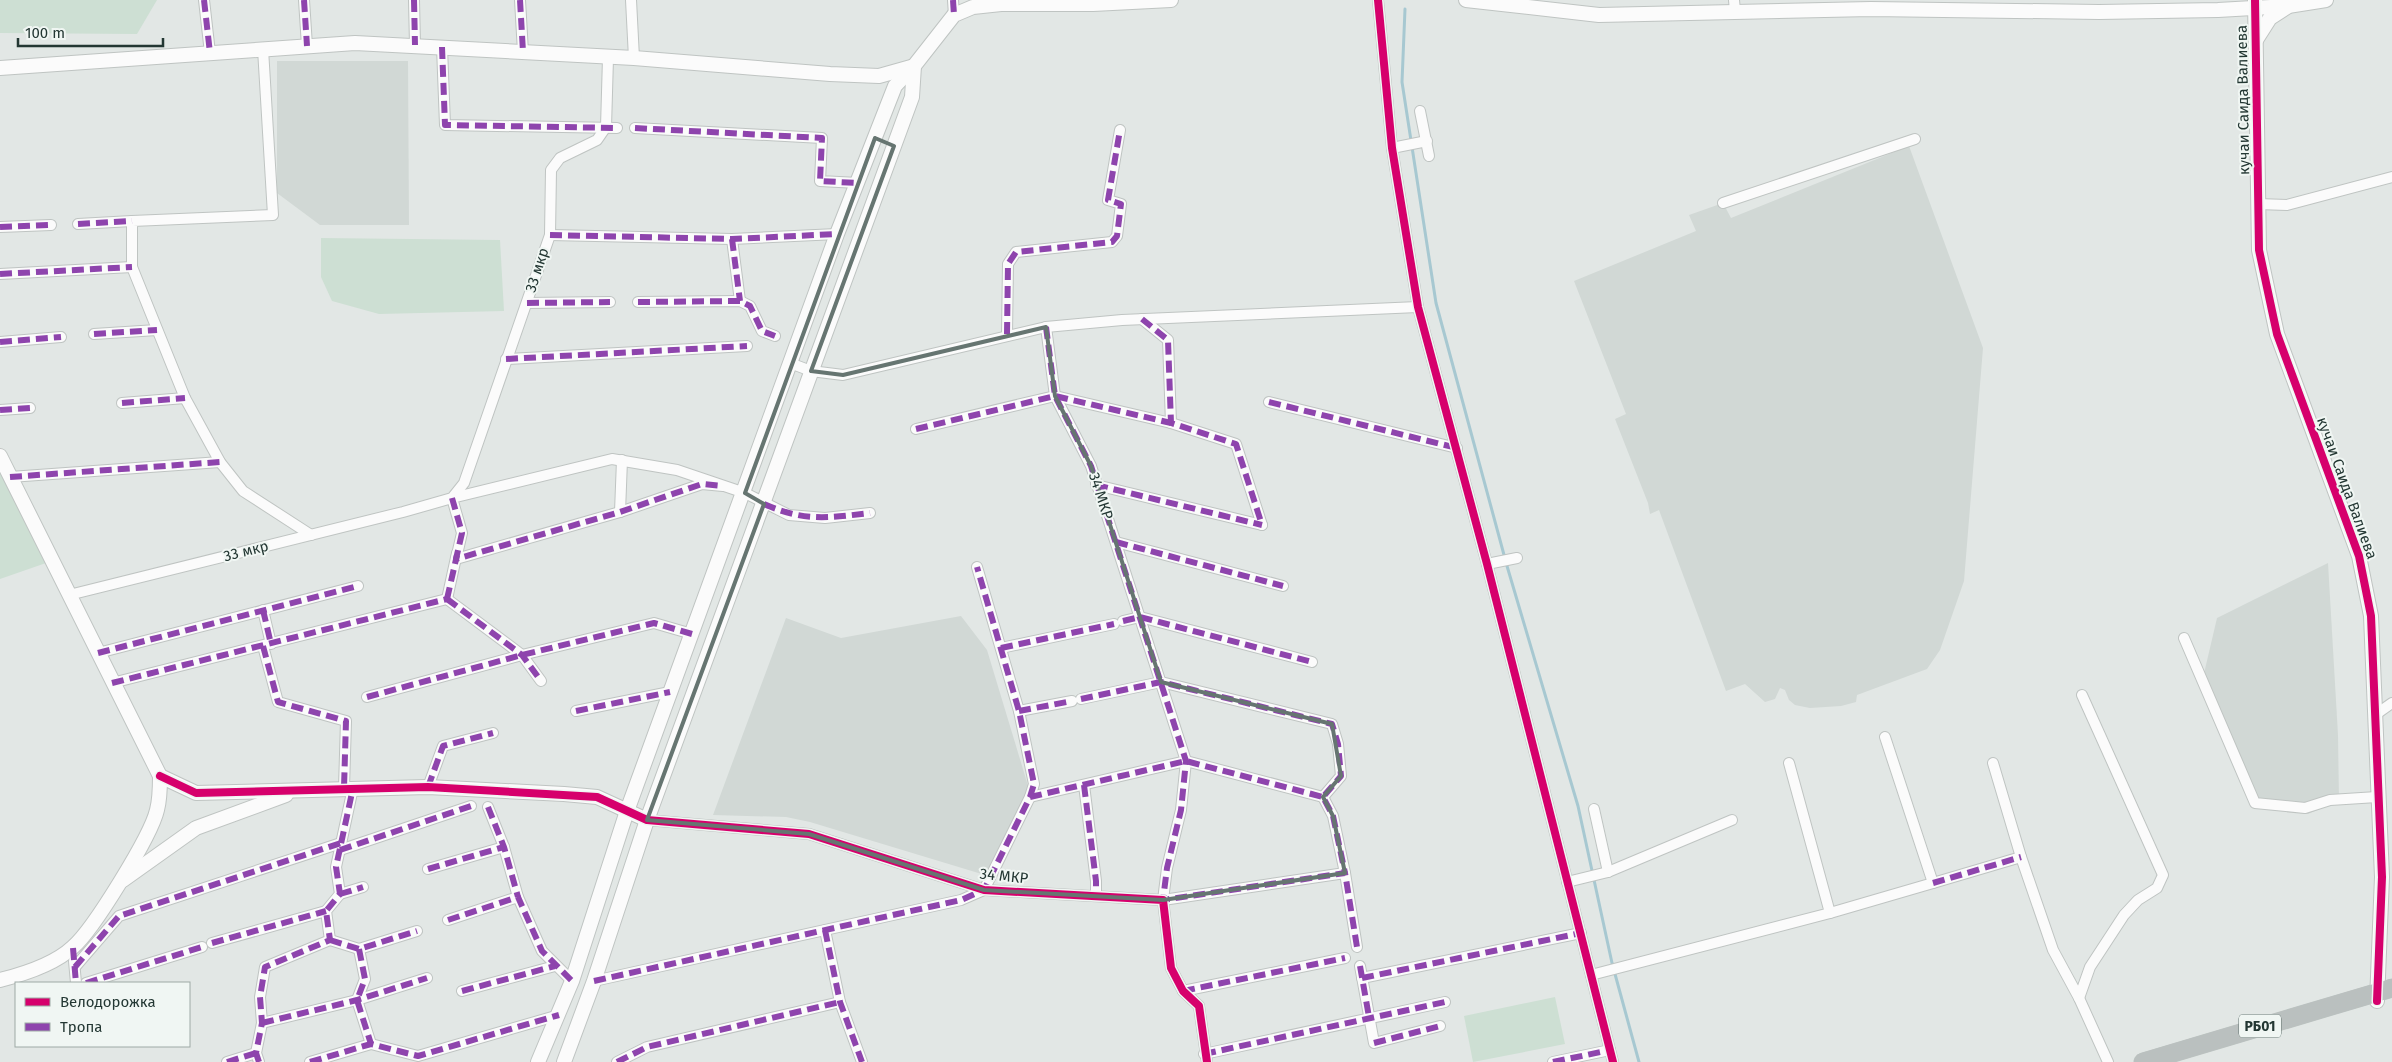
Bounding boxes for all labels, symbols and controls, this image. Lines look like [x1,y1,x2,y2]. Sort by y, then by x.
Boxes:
scale bar [18,15,162,47]
text: 100 m [25,24,65,42]
street label: кучаи Саида Валиева [2233,25,2253,175]
street label: 33 мкр [521,245,553,295]
street label: кучаи Саида Валиева [2313,414,2381,562]
street label: 34 МКР [1085,470,1117,522]
street label: 33 мкр [222,537,270,565]
street label: 34 МКР [979,865,1029,888]
legend [15,982,190,1047]
text: Велодорожка [60,993,156,1011]
road number: РБ01 [2239,1014,2281,1038]
text: Тропа [60,1018,102,1036]

